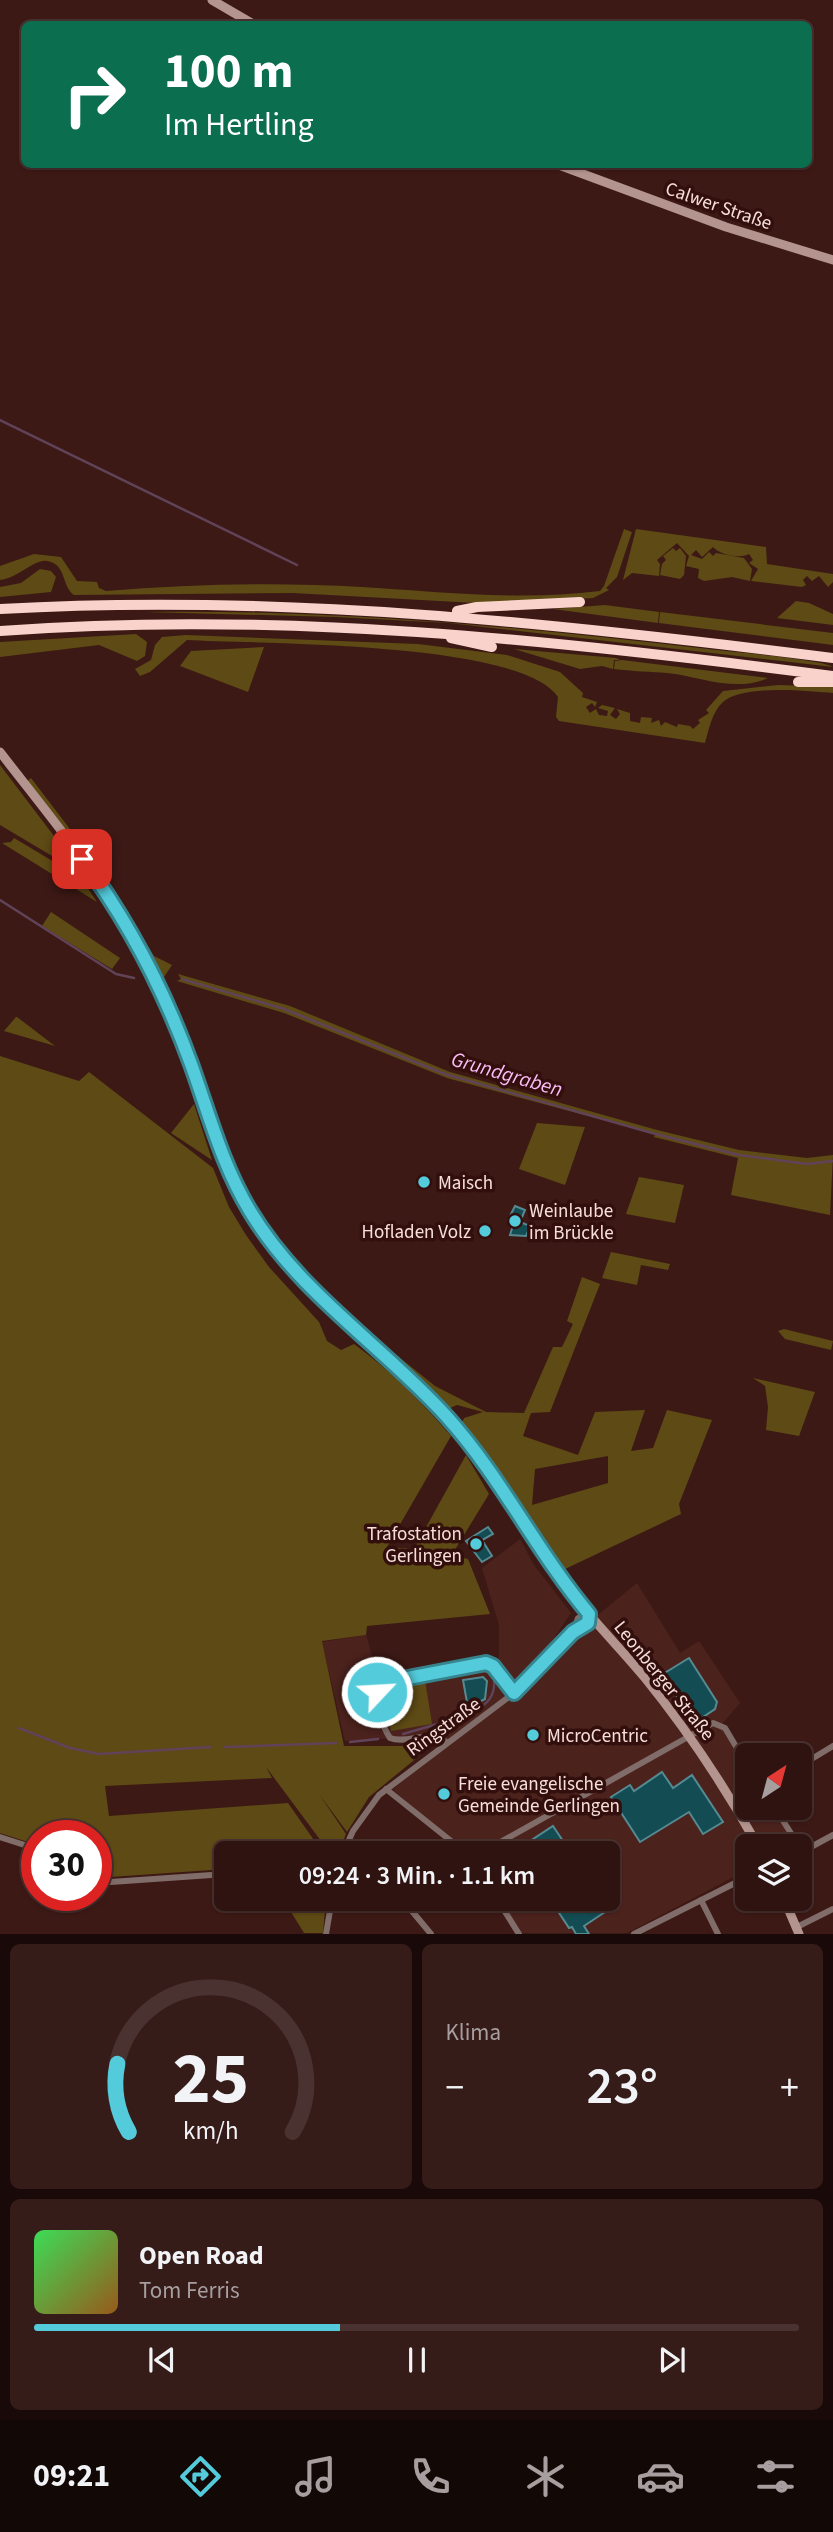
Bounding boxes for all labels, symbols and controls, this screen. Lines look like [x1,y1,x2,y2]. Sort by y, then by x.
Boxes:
text: 100 m [164,37,293,107]
icon: right [49,49,140,140]
text: Im Hertling [164,102,314,148]
street label: Calwer Straße [662,176,775,237]
pin [52,829,112,889]
icon: arrive [63,840,101,878]
water label: Grundgraben [448,1044,566,1104]
place label: Maisch [438,1170,493,1197]
marker: Maisch [416,1174,432,1190]
place label: Weinlaube im Brückle [529,1198,614,1247]
marker: Weinlaube im Brückle [507,1213,523,1229]
place label: Hofladen Volz [362,1219,471,1246]
marker: Hofladen Volz [477,1223,493,1239]
place label: Trafostation Gerlingen [367,1521,462,1570]
marker: Trafostation Gerlingen [468,1536,484,1552]
street label: Leonberger Straße [607,1615,721,1746]
position arrow [340,1655,414,1729]
street label: Ringstraße [401,1691,486,1763]
place label: MicroCentric [547,1723,648,1750]
marker: MicroCentric [525,1727,541,1743]
north arrow [735,1743,812,1820]
map controls [735,1743,812,1911]
place label: Freie evangelische Gemeinde Gerlingen [458,1771,620,1820]
marker: Freie evangelische Gemeinde Gerlingen [436,1786,452,1802]
speed limit sign: 30 [21,1820,112,1911]
button: layers [735,1834,812,1911]
text: 09:24 · 3 Min. · 1.1 km [299,1857,535,1894]
text: Klima [446,2016,501,2049]
text: 25 [172,2028,249,2132]
text: 23° [587,2050,658,2124]
text: − [446,2061,464,2115]
text: + [780,2061,799,2115]
text: km/h [183,2113,239,2149]
text: Open Road [139,2237,264,2274]
text: Tom Ferris [139,2274,240,2307]
icon: previous [143,2341,181,2379]
icon: pause [398,2341,436,2379]
icon: next [653,2341,691,2379]
icon: directions [176,2452,225,2501]
icon: music [291,2452,340,2501]
icon: phone [406,2452,455,2501]
icon: climate [521,2452,570,2501]
icon: car [636,2452,685,2501]
icon: filters [751,2452,800,2501]
text: 09:21 [33,2453,110,2499]

